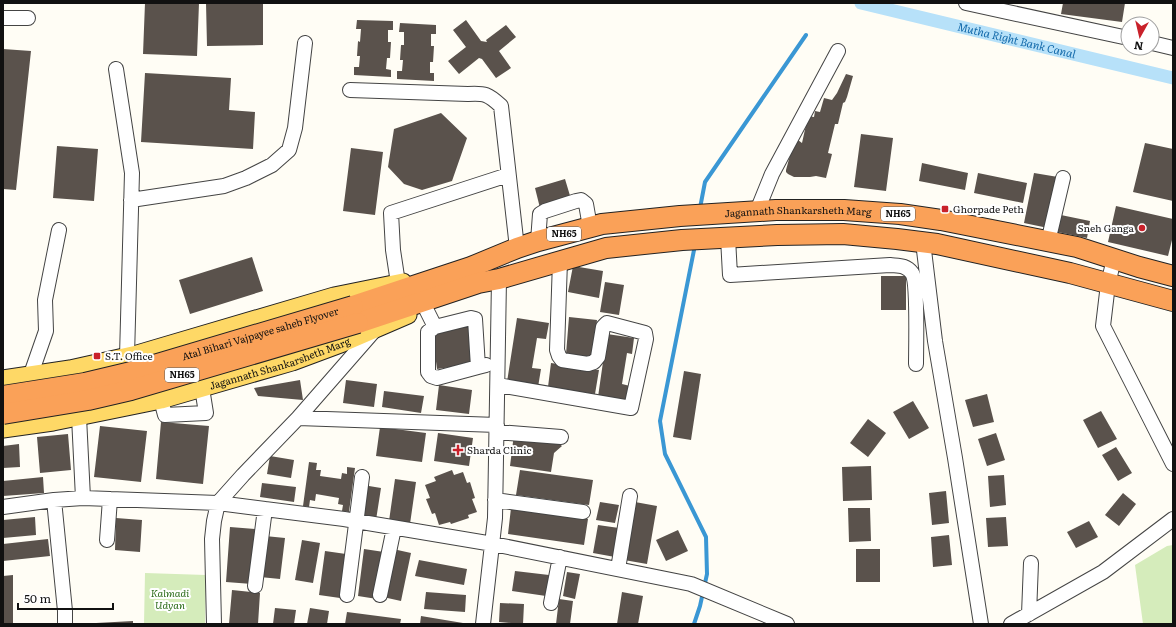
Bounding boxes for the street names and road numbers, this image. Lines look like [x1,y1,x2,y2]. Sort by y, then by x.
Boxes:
street label: Jagannath Shankarsheth Marg [724,202,873,220]
road number: NH65 [881,207,915,221]
road number: NH65 [547,227,581,241]
street label: Atal Bihari Vajpayee saheb Flyover [180,303,340,363]
street label: Jagannath Shankarsheth Marg [207,333,353,393]
road number: NH65 [165,368,199,382]

